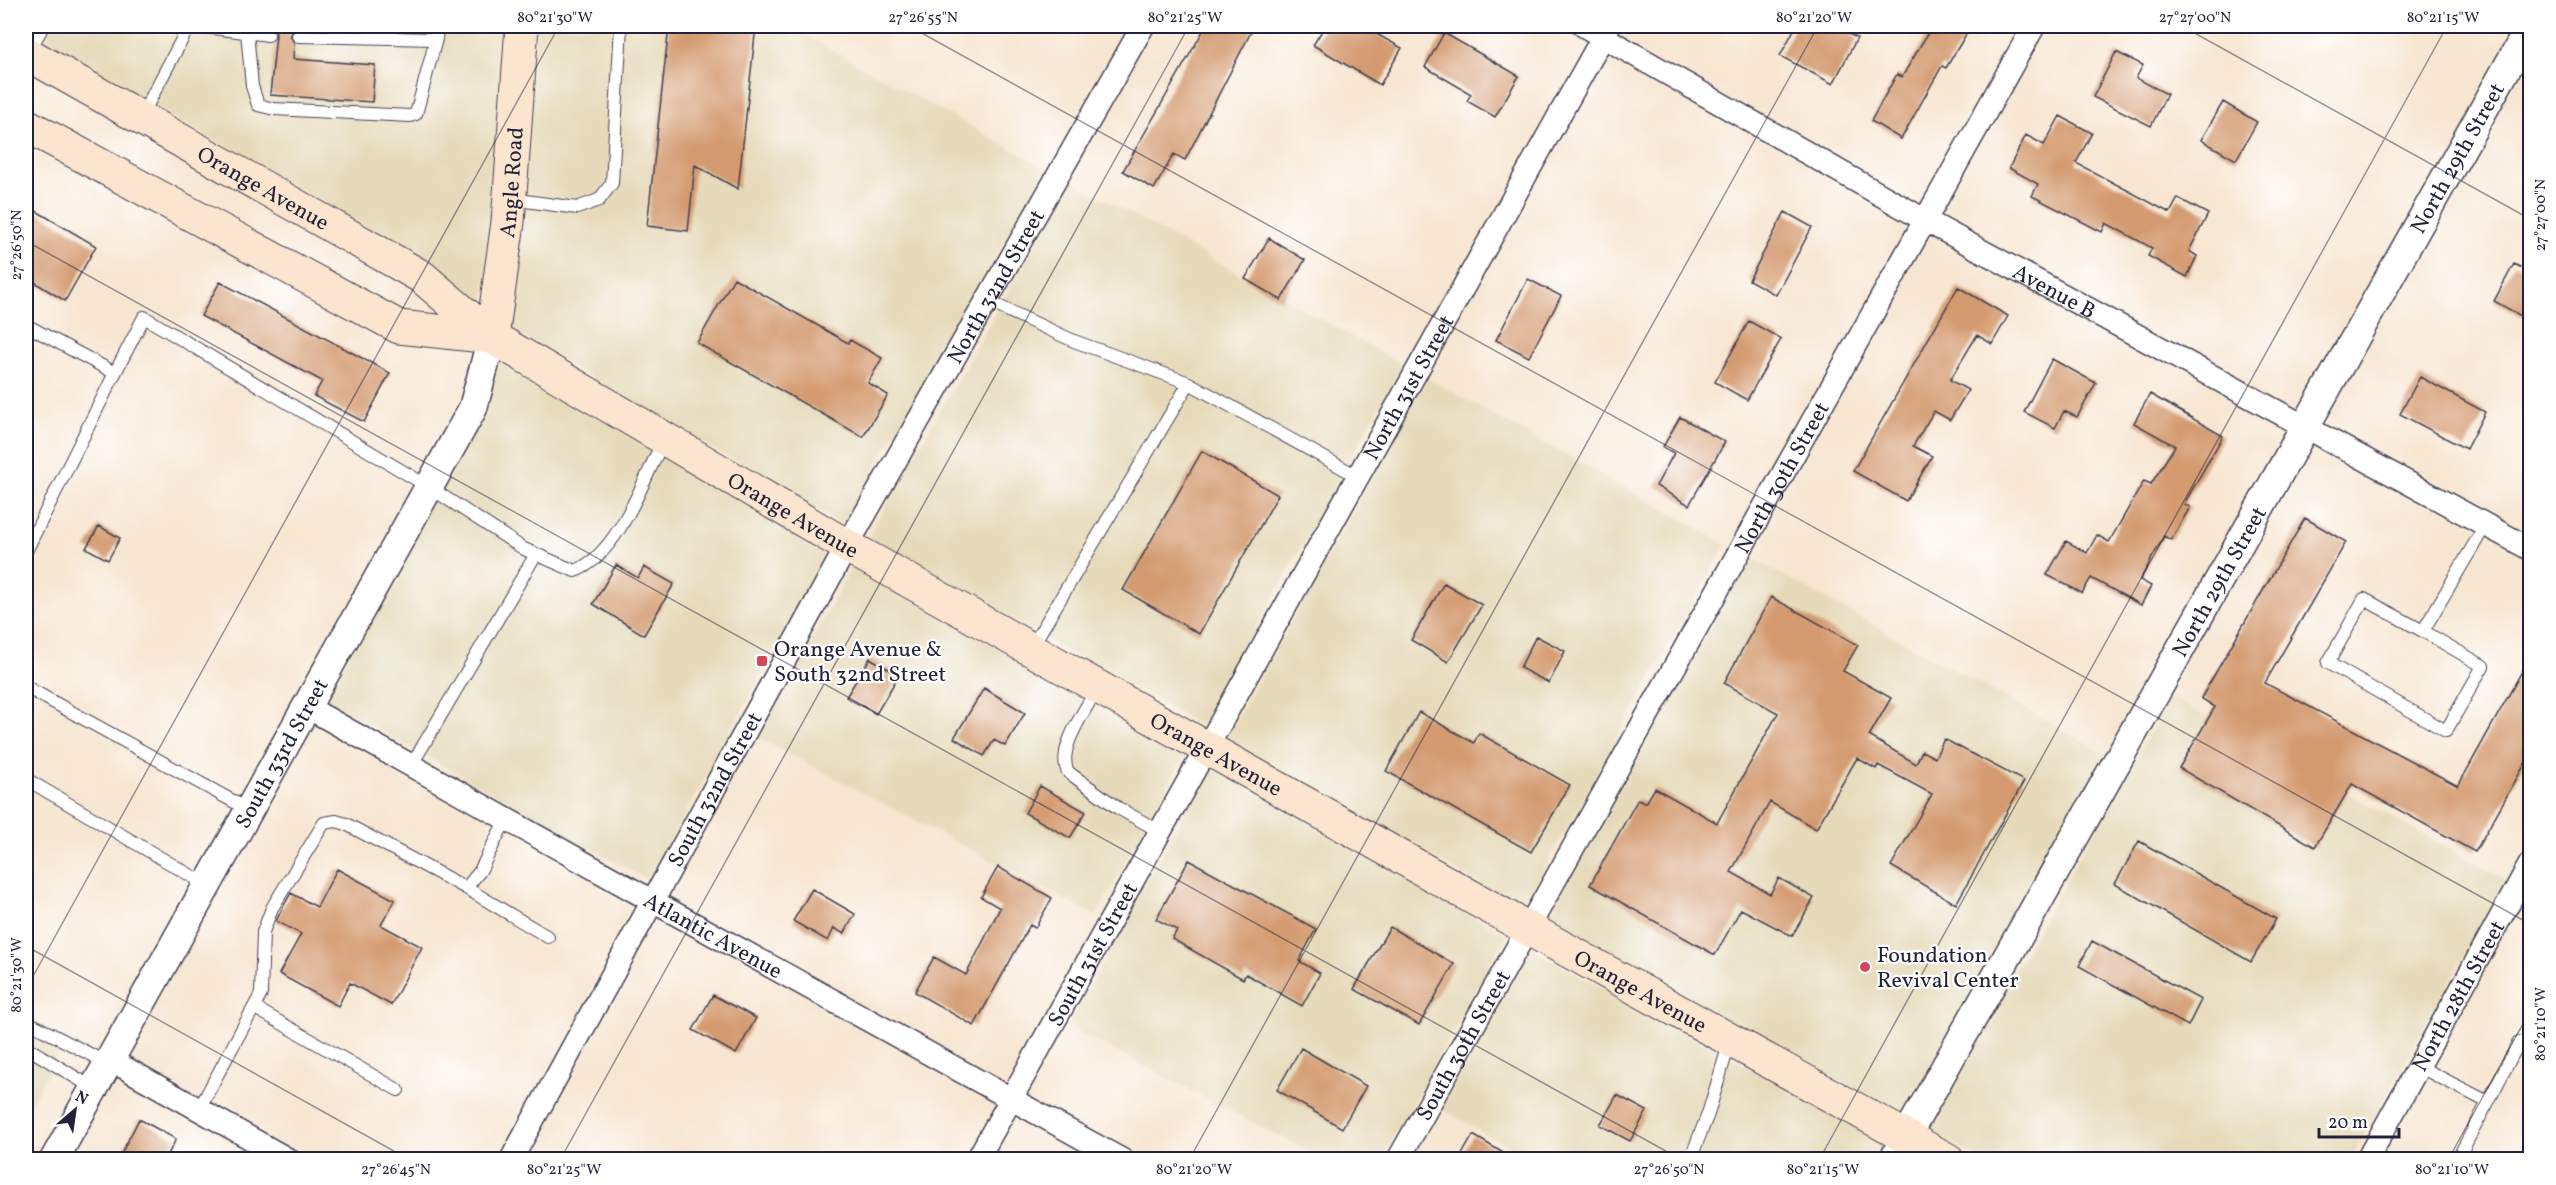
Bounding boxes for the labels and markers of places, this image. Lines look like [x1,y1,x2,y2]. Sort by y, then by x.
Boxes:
place label: Orange Avenue & South 32nd Street [774,635,946,691]
marker: Orange Avenue & South 32nd Street [755,654,769,668]
place label: Foundation Revival Center [1877,941,2019,997]
marker: Foundation Revival Center [1858,960,1872,974]

